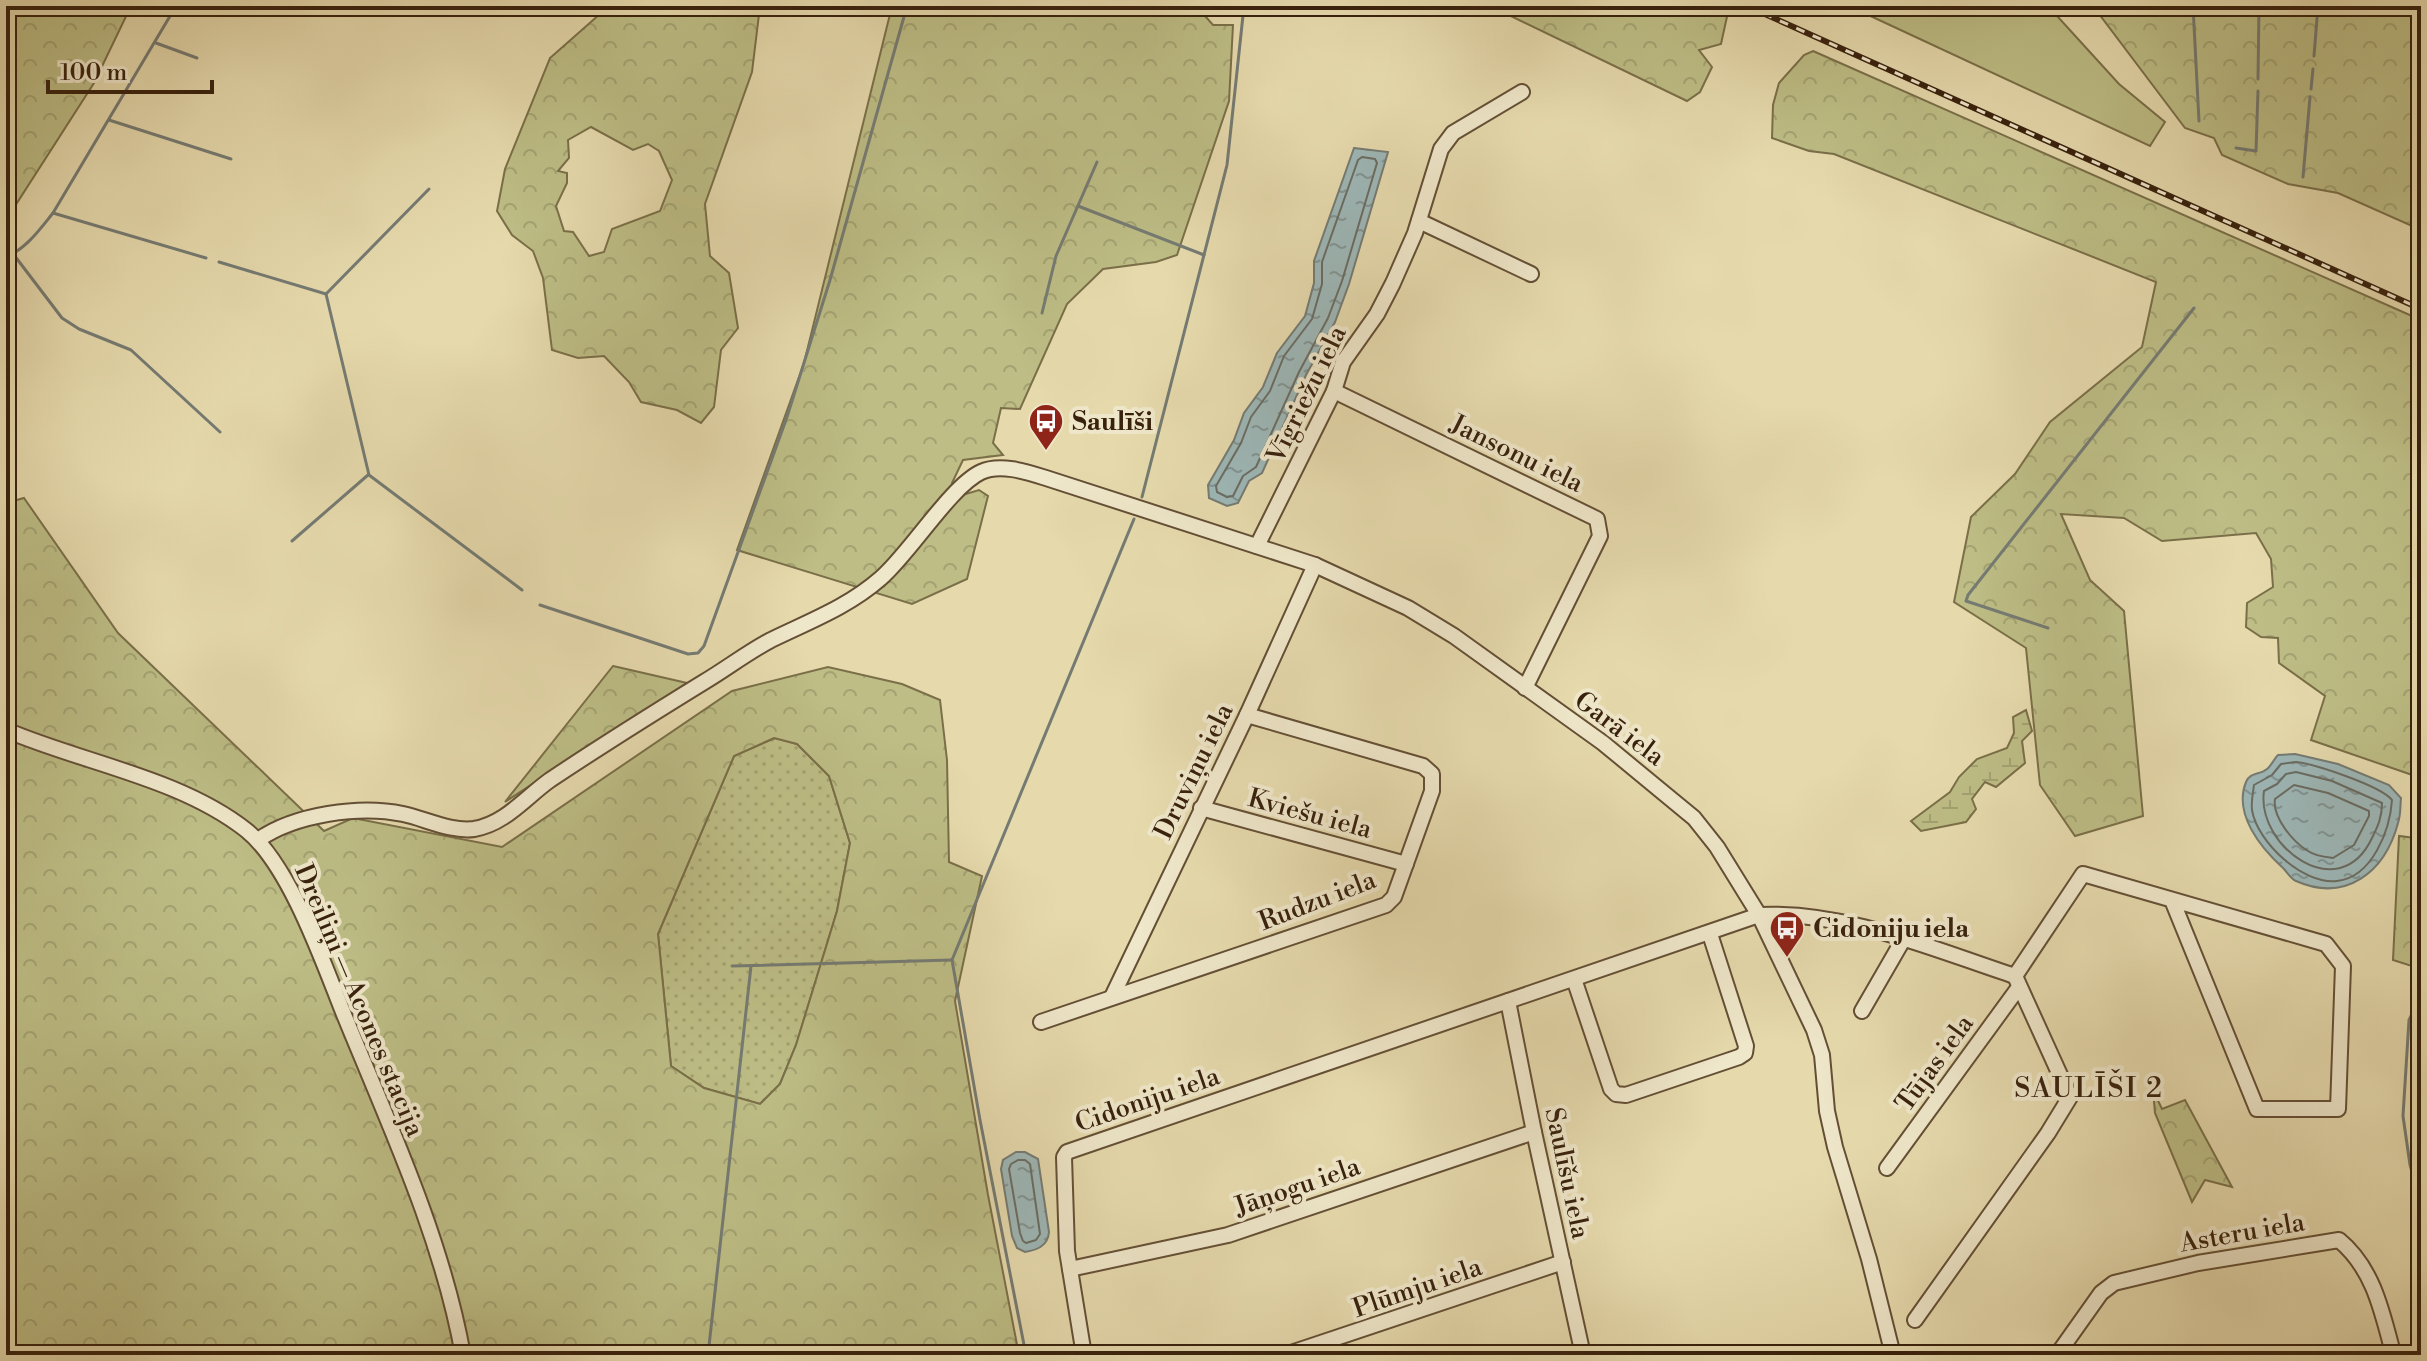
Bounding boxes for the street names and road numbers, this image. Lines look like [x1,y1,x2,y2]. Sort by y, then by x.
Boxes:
street label: Vīgriežu iela [1260,320,1354,469]
street label: Jansonu iela [1444,408,1589,500]
street label: Garā iela [1568,685,1671,774]
street label: Druviņu iela [1147,698,1241,844]
street label: Kviešu iela [1244,782,1376,846]
street label: Dreiliņi — Acones stacija [287,859,431,1142]
street label: Rudzu iela [1254,864,1381,938]
street label: Tūjas iela [1889,1008,1981,1118]
street label: Cidoniju iela [1071,1060,1225,1140]
street label: Saulīšu iela [1538,1105,1597,1243]
street label: Jāņogu iela [1229,1150,1365,1224]
street label: Asteru iela [2176,1206,2308,1260]
street label: Plūmju iela [1349,1251,1487,1325]

